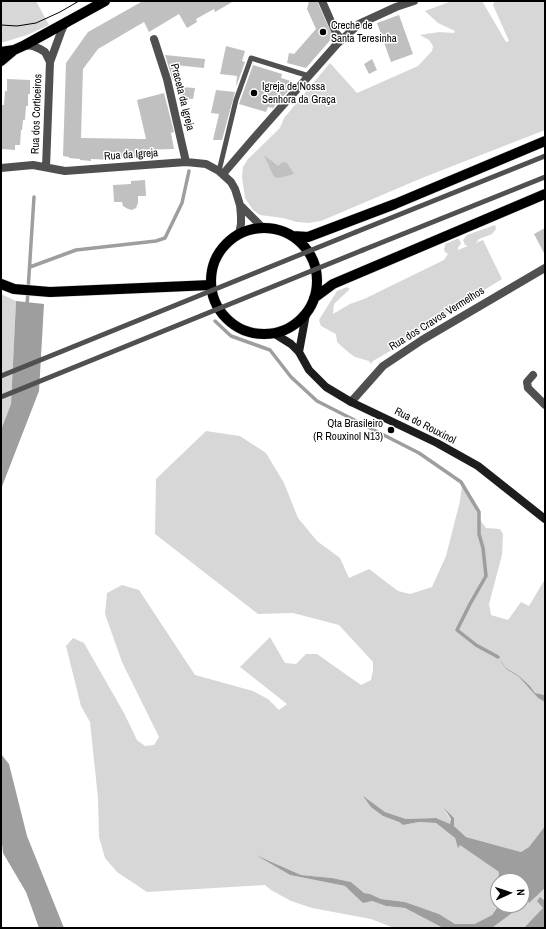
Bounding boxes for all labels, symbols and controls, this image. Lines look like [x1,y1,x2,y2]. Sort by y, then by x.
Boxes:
place label: Creche de Santa Teresinha [331,19,397,45]
marker: Creche de Santa Teresinha [318,27,328,37]
street label: Praceta da Igreja [167,62,197,132]
street label: Rua dos Corticeiros [29,74,45,154]
place label: Igreja de Nossa Senhora da Graça [262,80,336,106]
marker: Igreja de Nossa Senhora da Graça [249,88,259,98]
street label: Rua da Igreja [104,147,158,163]
street label: Rua dos Cravos Vermelhos [387,284,487,354]
street label: Rua do Rouxinol [392,405,458,447]
place label: Qta Brasileiro (R Rouxinol N13) [313,417,383,443]
marker: Qta Brasileiro (R Rouxinol N13) [386,425,396,435]
north arrow [490,873,530,913]
text: N [514,889,528,896]

